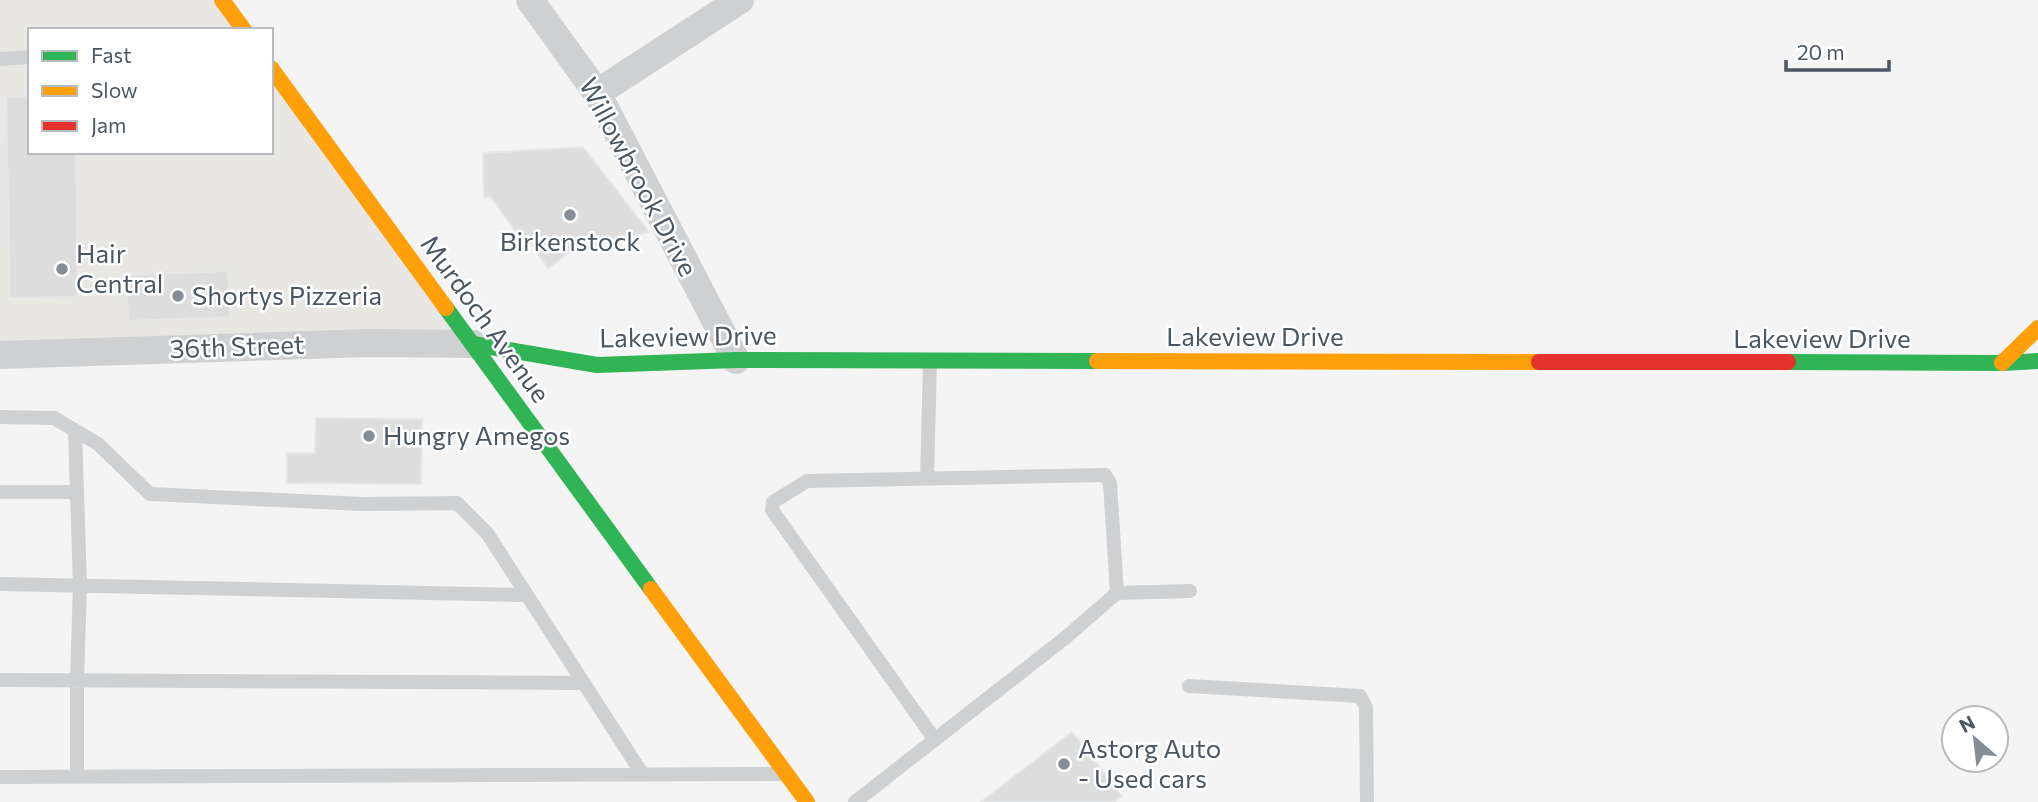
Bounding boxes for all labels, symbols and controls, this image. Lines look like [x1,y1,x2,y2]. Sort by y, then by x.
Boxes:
legend [28,28,273,154]
scale bar [1786,28,1889,72]
text: 20 m [1797,39,1845,64]
text: Fast [91,42,132,67]
street label: Willowbrook Drive [574,72,705,281]
text: Slow [91,77,138,102]
text: Jam [91,112,126,137]
marker: Birkenstock [562,207,578,223]
place label: Birkenstock [500,225,640,256]
street label: Murdoch Avenue [415,228,557,408]
place label: Hair Central [76,237,163,298]
marker: Hair Central [54,261,70,277]
place label: Shortys Pizzeria [192,279,382,310]
marker: Shortys Pizzeria [170,288,186,304]
street label: Lakeview Drive [599,318,777,353]
street label: Lakeview Drive [1166,320,1344,351]
street label: Lakeview Drive [1733,322,1911,353]
street label: 36th Street [169,328,305,363]
place label: Hungry Amegos [383,419,570,450]
marker: Hungry Amegos [361,428,377,444]
north arrow [1940,704,2010,774]
text: N [1955,710,1978,737]
place label: Astorg Auto - Used cars [1078,732,1221,793]
marker: Astorg Auto - Used cars [1056,756,1072,772]

